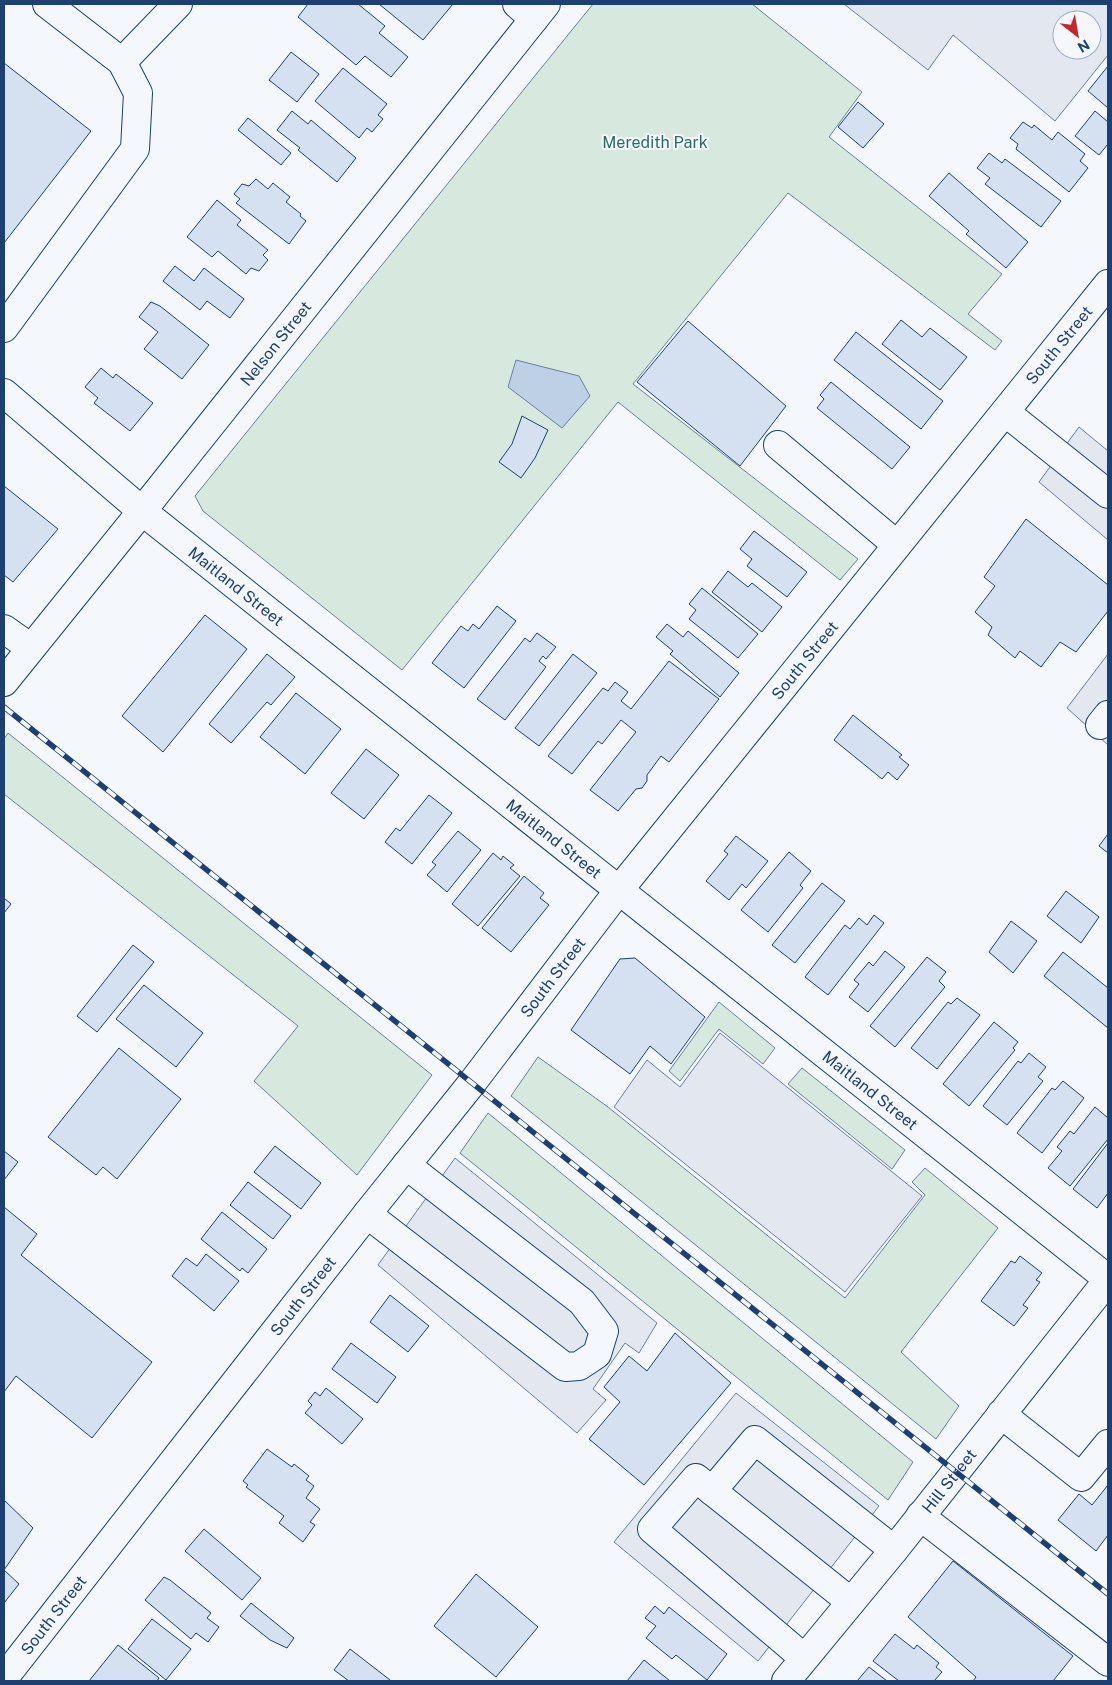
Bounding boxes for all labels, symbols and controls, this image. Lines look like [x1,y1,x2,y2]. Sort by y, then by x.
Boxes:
north arrow [1052,10,1102,60]
text: N [1075,36,1093,56]
park label: Meredith Park [602,133,708,152]
street label: Nelson Street [236,297,315,390]
street label: South Street [1022,302,1096,388]
street label: Maitland Street [185,542,288,630]
street label: South Street [767,617,842,703]
street label: Maitland Street [503,795,605,882]
street label: South Street [516,934,589,1021]
street label: Maitland Street [819,1046,922,1134]
street label: South Street [266,1253,340,1339]
street label: Hill Street [918,1445,980,1517]
street label: South Street [16,1572,90,1658]

